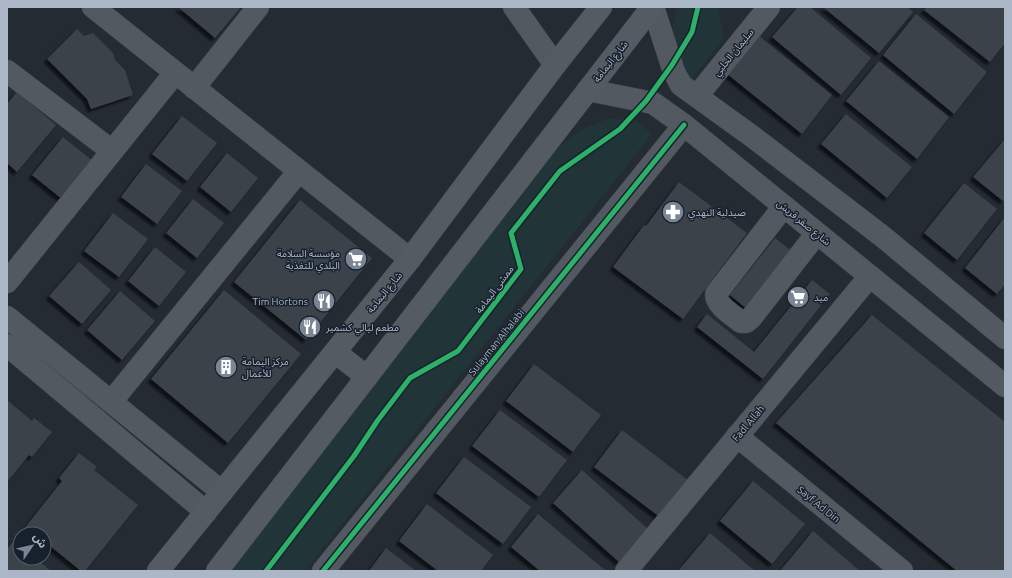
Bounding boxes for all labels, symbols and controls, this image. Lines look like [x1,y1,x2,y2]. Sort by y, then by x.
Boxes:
street label: سليمان الحلبي [711,26,758,80]
street label: شارع اليمامة [591,38,632,85]
street label: شارع صقر قريش [773,197,833,249]
pharmacy icon: صيدلية النهدي [660,199,686,225]
place label: صيدلية النهدي [688,207,746,220]
supermarket icon: مؤسسة السلامة البلدي للتغذية [343,246,369,272]
place label: مؤسسة السلامة البلدي للتغذية [277,248,340,273]
street label: ممشى اليمامة [473,263,516,315]
street label: شارع اليمامة [365,270,406,316]
supermarket icon: ميد [785,284,811,310]
restaurant icon: Tim Hortons [311,288,337,314]
place label: ميد [814,292,828,303]
place label: Tim Hortons [252,296,308,307]
street label: Sulayman Alhalabi [467,307,526,377]
restaurant icon: مطعم ليالي كشمير [297,314,323,340]
place label: مطعم ليالي كشمير [325,322,399,335]
building icon: مركز اليمامة للأعمال [213,354,239,380]
place label: مركز اليمامة للأعمال [242,356,289,380]
street label: Fadl Allah [730,403,767,443]
street label: Sayf Ad Din [795,484,842,525]
north arrow [12,526,52,566]
text: ش [30,531,49,551]

